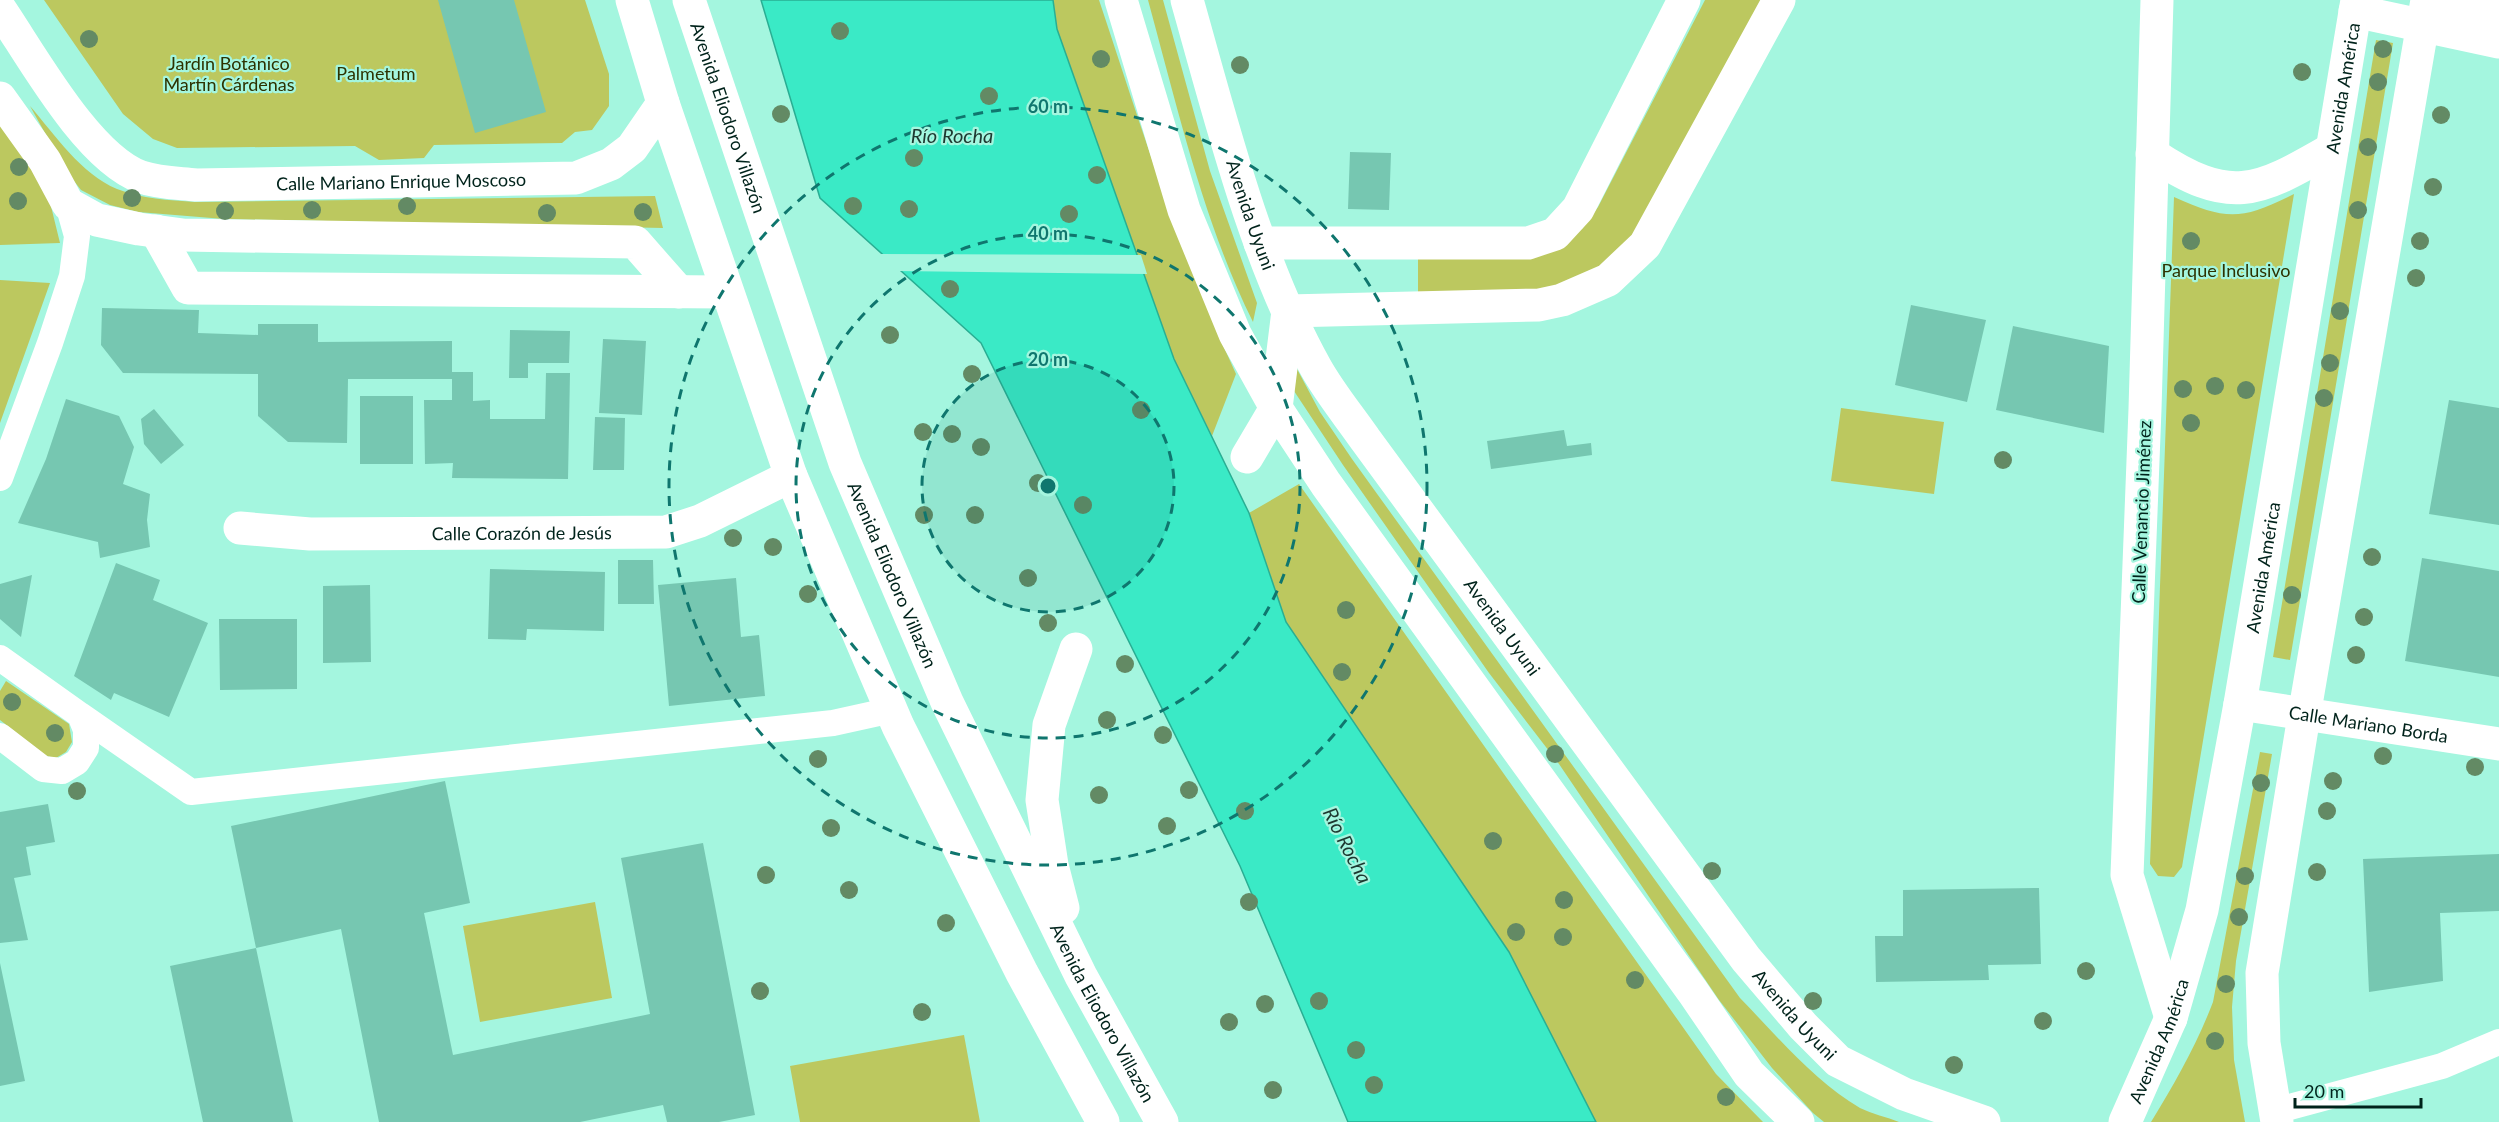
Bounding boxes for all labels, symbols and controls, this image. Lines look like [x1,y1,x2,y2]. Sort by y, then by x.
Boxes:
street label: Avenida Eliodoro Villazón [686,19,771,216]
street label: Avenida América [2321,21,2364,155]
park label: Jardín Botánico Martín Cárdenas [163,52,295,95]
park label: Palmetum [336,62,416,84]
text: 60 m [1028,95,1068,117]
water label: Río Rocha [911,123,993,147]
street label: Avenida Uyuni [1222,157,1280,273]
street label: Calle Mariano Enrique Moscoso [276,168,526,195]
text: 40 m [1028,222,1068,244]
park label: Parque Inclusivo [2161,259,2291,281]
text: 20 m [1028,348,1068,370]
street label: Calle Venancio Jiménez [2127,420,2155,604]
centre of rings [1038,476,1058,496]
street label: Avenida Eliodoro Villazón [843,478,942,671]
street label: Avenida América [2241,500,2284,635]
street label: Calle Corazón de Jesús [432,521,612,544]
street label: Avenida Uyuni [1460,574,1545,680]
street label: Calle Mariano Borda [2287,701,2450,747]
water label: Río Rocha [1319,803,1377,887]
street label: Avenida Eliodoro Villazón [1046,920,1160,1106]
street label: Avenida Uyuni [1748,965,1842,1065]
street label: Avenida América [2124,976,2193,1107]
scale bar [2295,1071,2421,1109]
text: 20 m [2304,1080,2344,1102]

